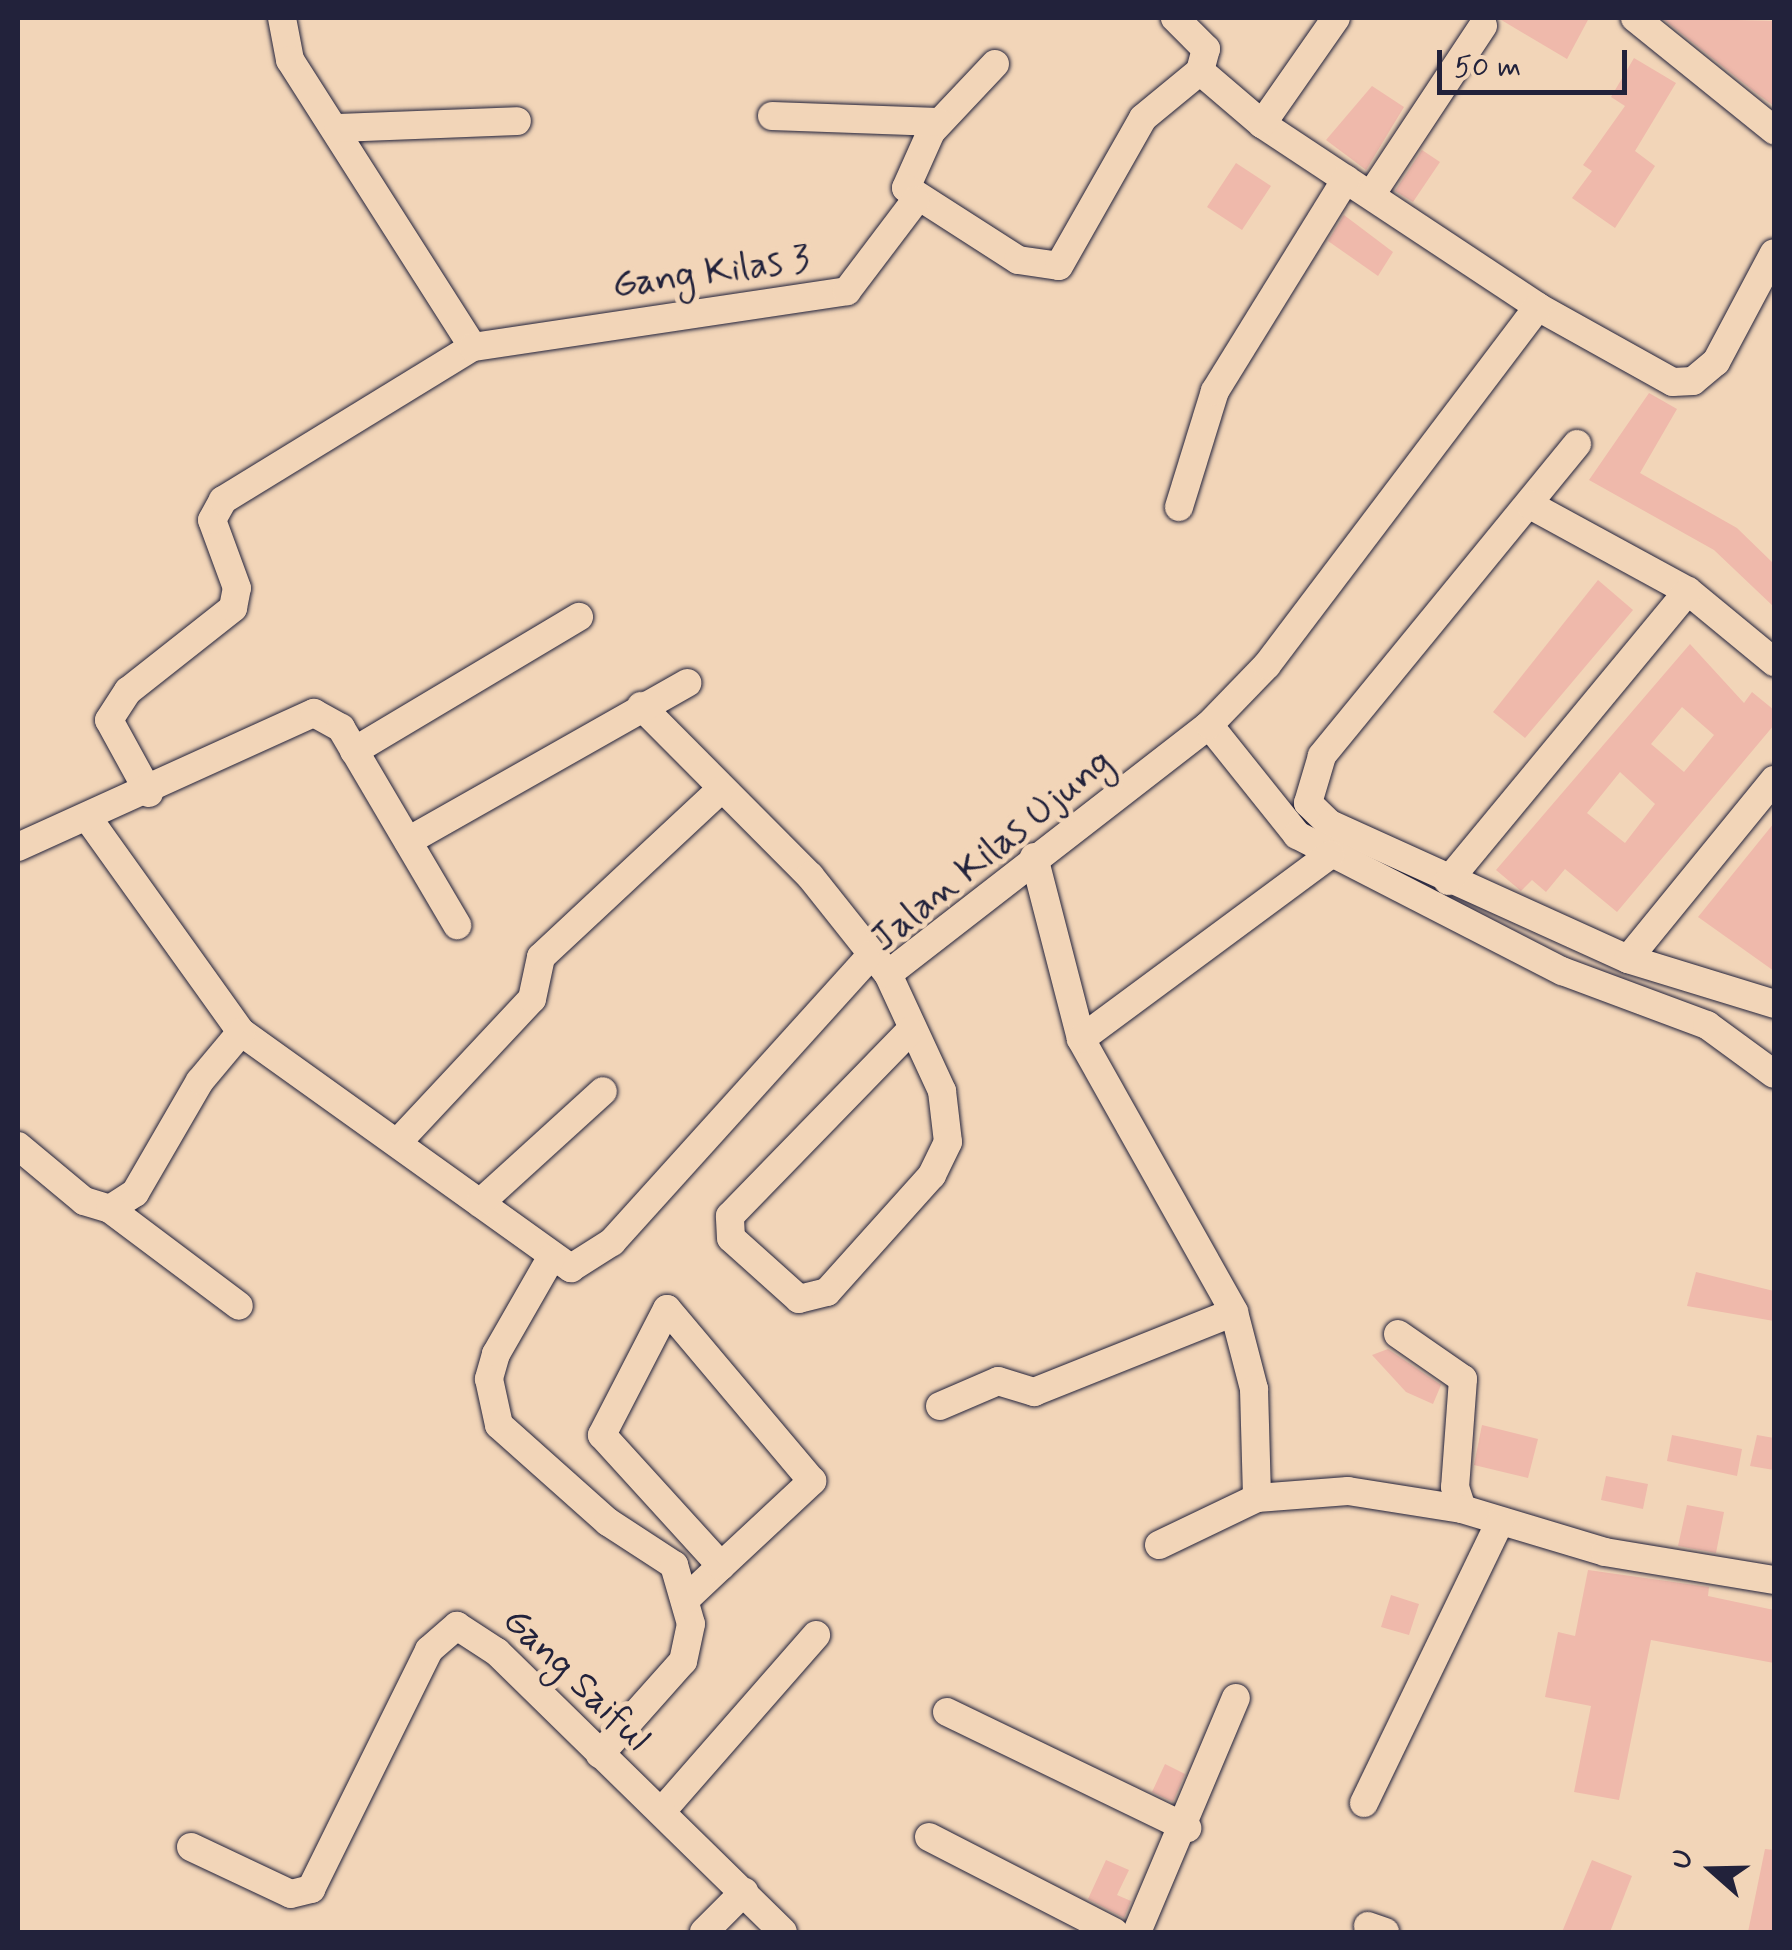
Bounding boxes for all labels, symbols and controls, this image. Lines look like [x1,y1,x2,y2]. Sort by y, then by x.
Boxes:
scale bar [1442,30,1632,92]
text: 50 m [1454,48,1521,87]
street label: Gang Kilas 3 [609,237,813,309]
street label: Jalan Kilas Ujung [865,742,1119,960]
street label: Gang Saiful [493,1598,659,1762]
north arrow [1662,1820,1762,1920]
text: U [1663,1845,1704,1874]

